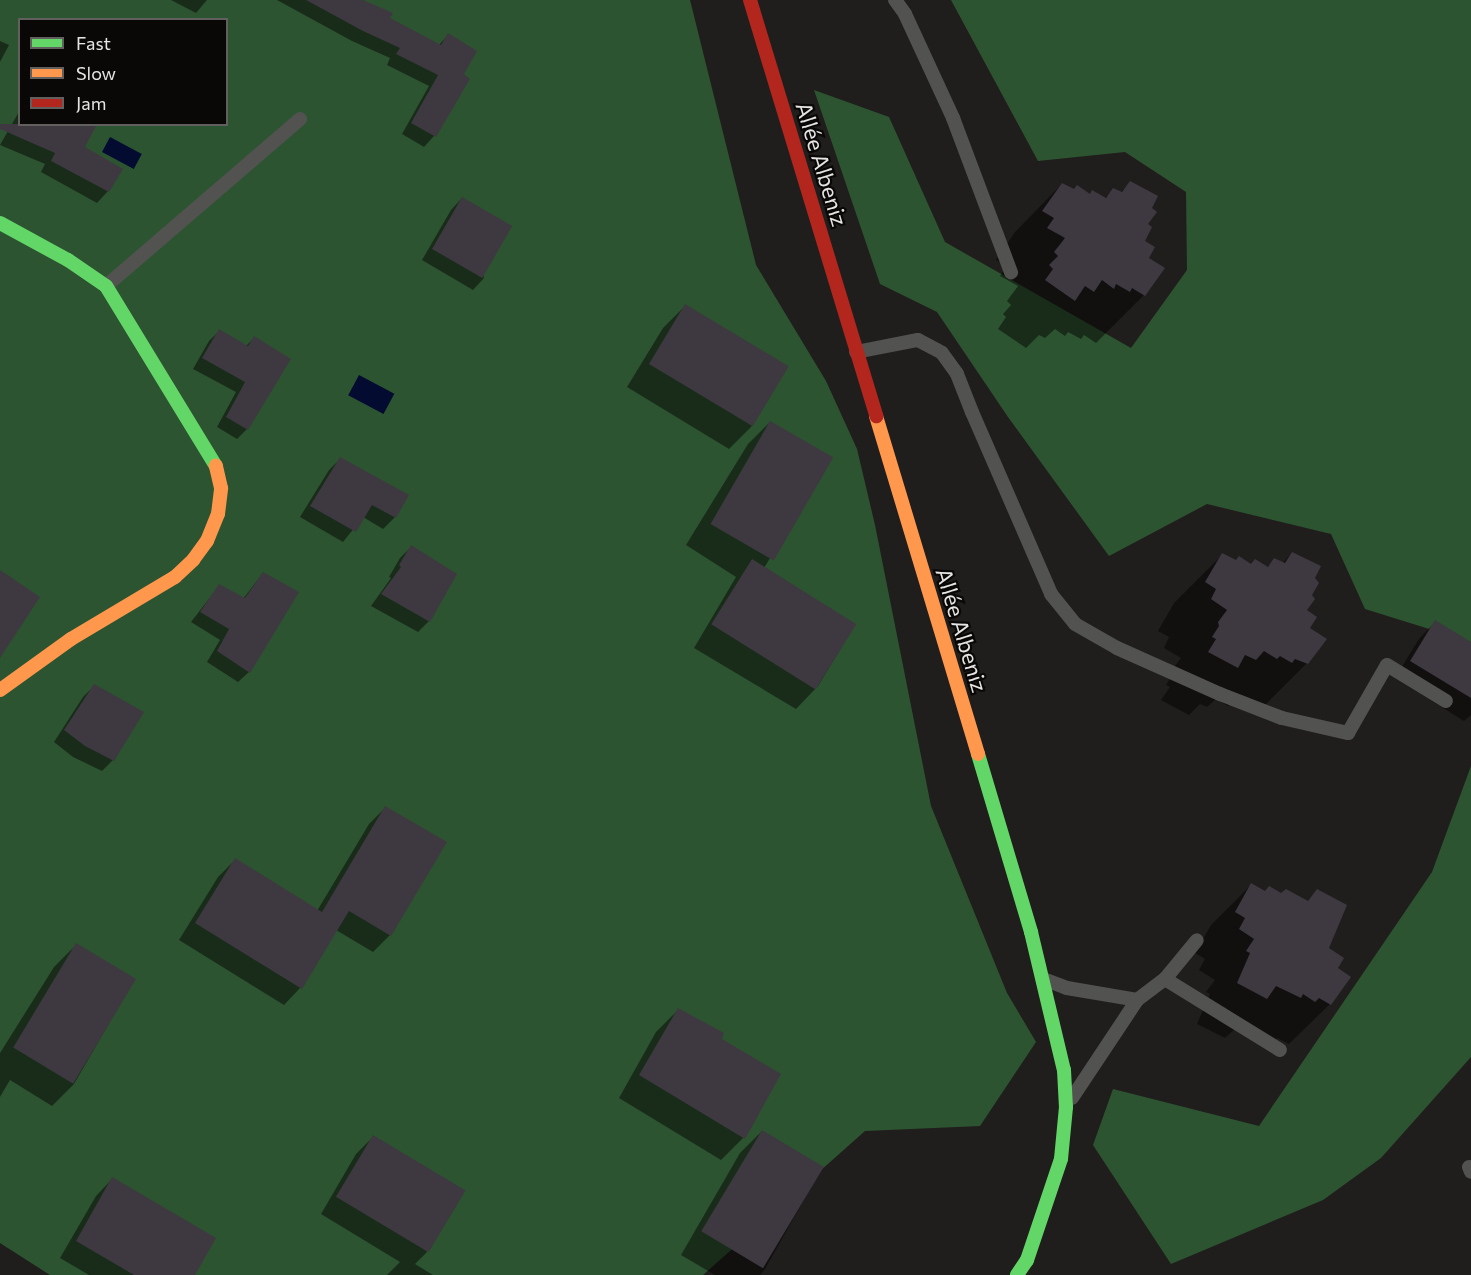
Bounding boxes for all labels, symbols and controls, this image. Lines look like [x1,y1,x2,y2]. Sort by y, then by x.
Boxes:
legend [18,18,228,126]
text: Fast [76,32,111,54]
text: Slow [76,62,116,84]
text: Jam [76,92,106,114]
street label: Allée Albeniz [791,99,853,229]
street label: Allée Albeniz [931,565,993,695]

